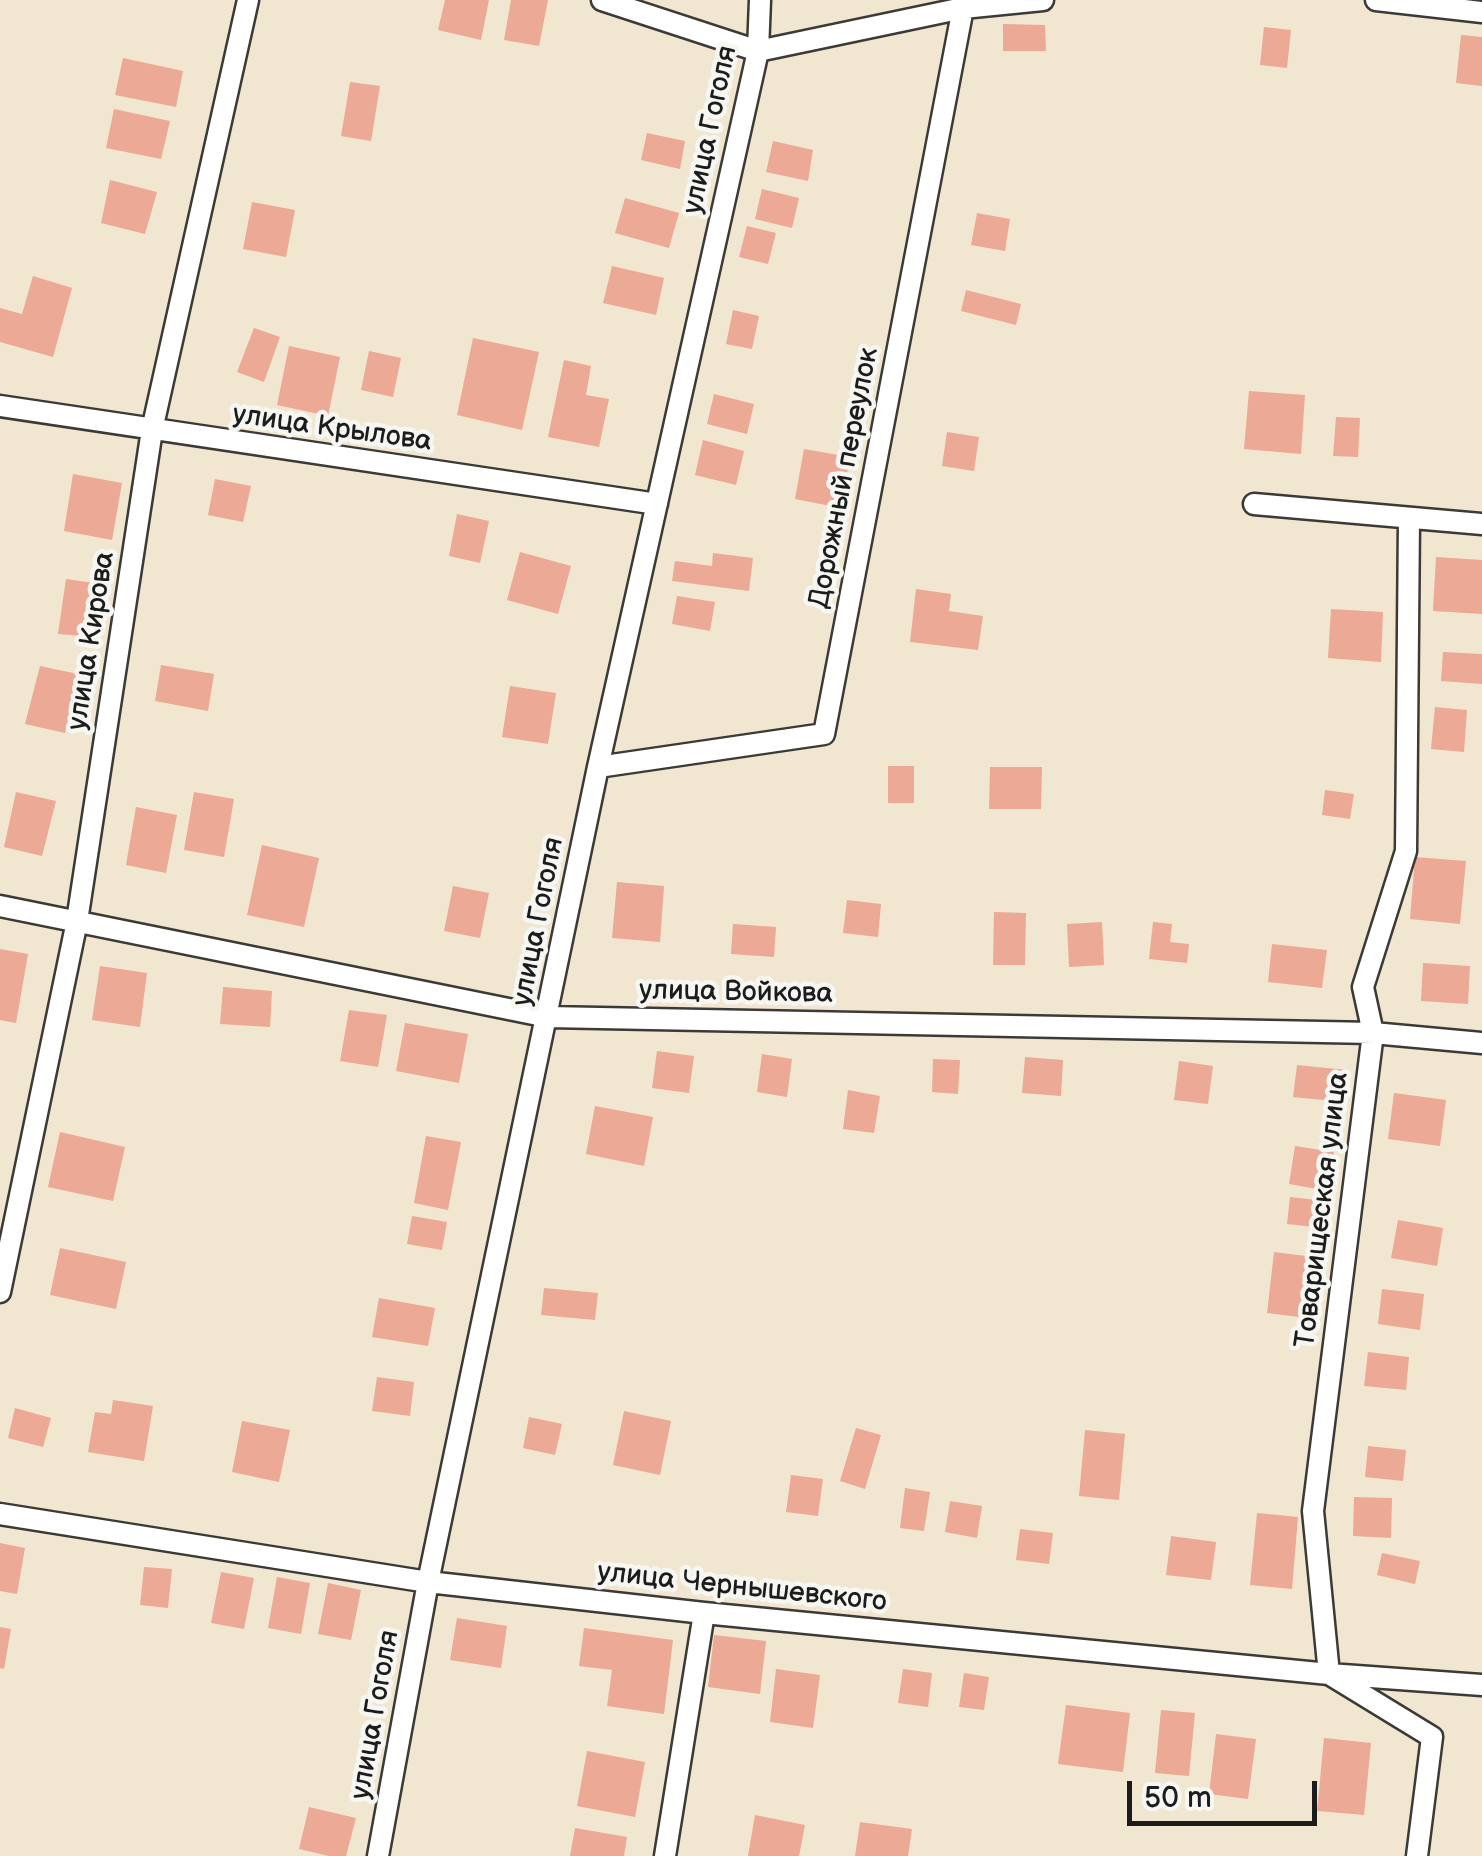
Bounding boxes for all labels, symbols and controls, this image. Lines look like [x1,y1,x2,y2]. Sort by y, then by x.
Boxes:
street label: улица Гоголя [677,43,745,217]
street label: Дорожный переулок [803,345,887,611]
street label: улица Крылова [230,398,434,460]
street label: улица Кирова [61,549,123,733]
street label: улица Гоголя [506,835,572,1009]
street label: улица Войкова [639,975,833,1011]
street label: Товарищеская улица [1289,1070,1357,1350]
street label: улица Чернышевского [596,1556,888,1620]
street label: улица Гоголя [345,1628,407,1802]
scale bar [1132,1761,1322,1823]
text: 50 m [1144,1780,1212,1816]

